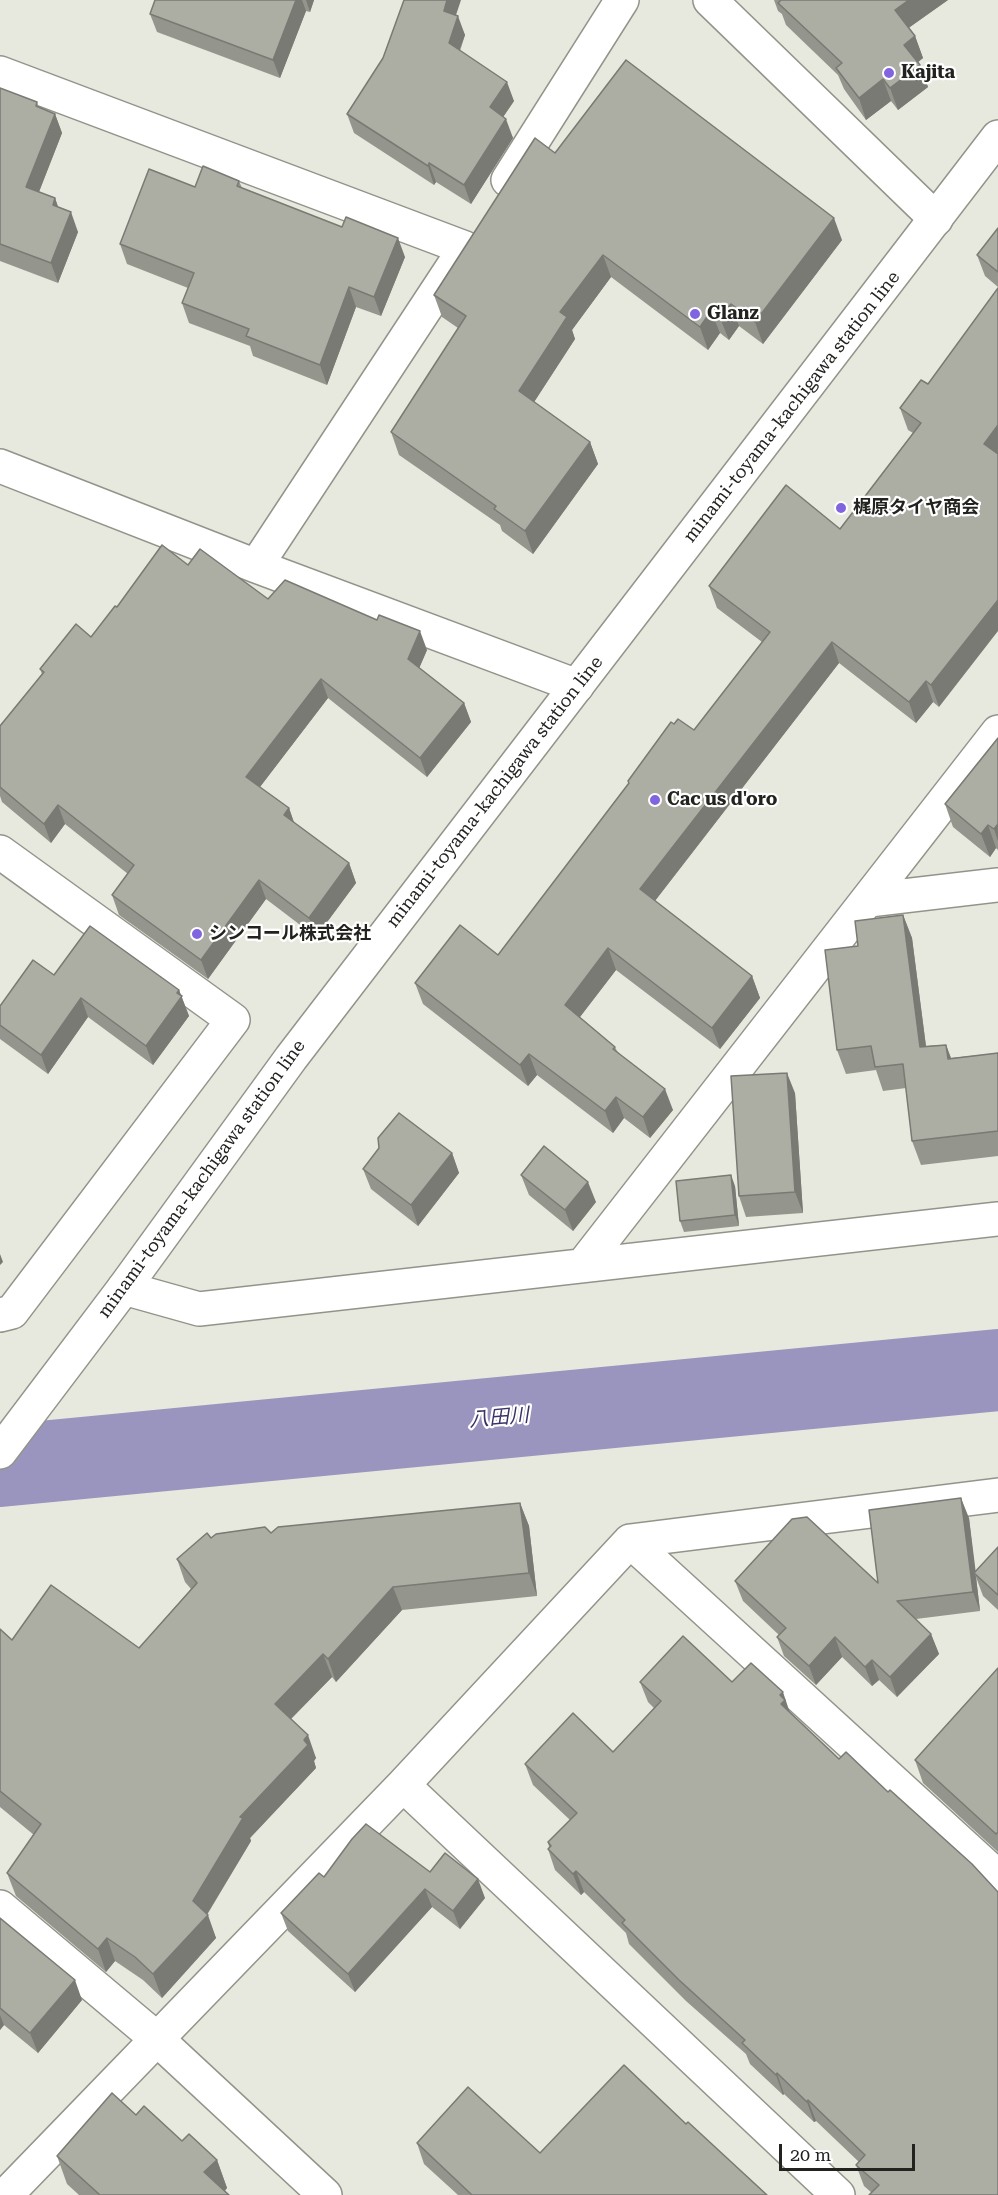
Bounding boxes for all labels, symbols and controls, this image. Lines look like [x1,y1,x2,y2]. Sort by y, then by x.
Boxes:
place label: Kajita [901,62,955,84]
marker: Kajita [882,66,896,80]
street label: minami-toyama-kachigawa station line [679,267,905,547]
place label: Glanz [707,303,759,325]
marker: Glanz [688,307,702,321]
place label: 梶原タイヤ商会 [853,497,979,519]
marker: 梶原タイヤ商会 [834,501,848,515]
street label: minami-toyama-kachigawa station line [382,652,608,932]
place label: Cac us d'oro [667,789,777,811]
marker: Cac us d'oro [648,793,662,807]
place label: シンコール株式会社 [209,923,371,945]
marker: シンコール株式会社 [190,927,204,941]
street label: minami-toyama-kachigawa station line [94,1036,310,1322]
water label: 八田川 [468,1403,530,1433]
scale bar [782,2132,918,2170]
text: 20 m [790,2144,831,2165]

